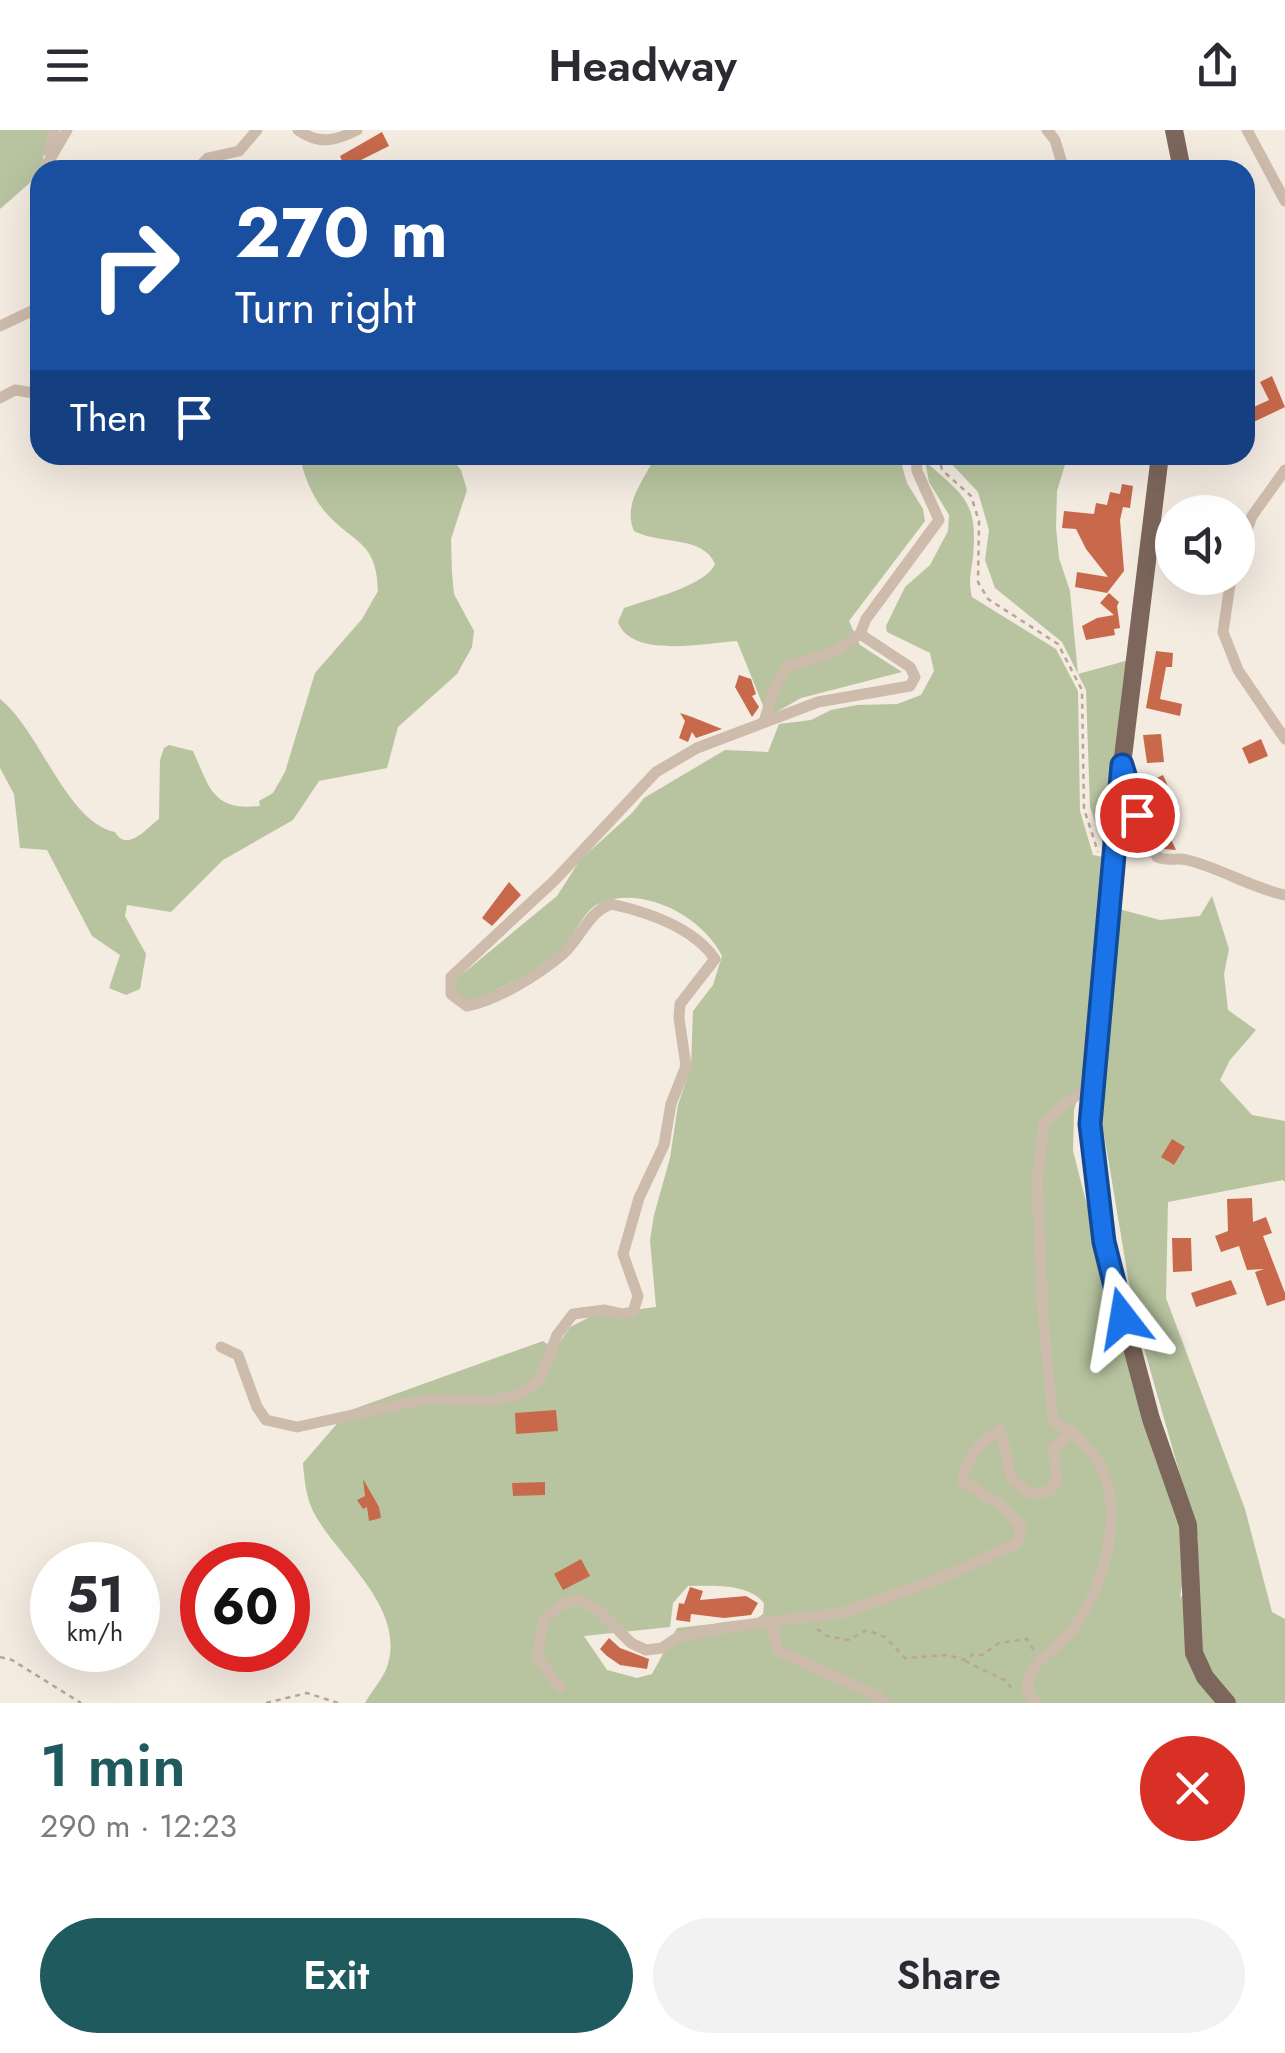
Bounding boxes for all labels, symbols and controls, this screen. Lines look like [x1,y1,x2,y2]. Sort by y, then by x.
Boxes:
text: Headway [548,33,737,98]
icon: menu [40,38,95,93]
icon: share [1190,38,1245,93]
text: 270 m [235,182,448,283]
icon: right [70,200,200,330]
text: Turn right [235,275,416,340]
text: Then [70,390,147,445]
icon: arrive [167,390,222,445]
map controls [1155,495,1255,595]
button: sound [1155,495,1255,595]
pin [1095,773,1180,858]
icon: arrive [1110,788,1165,843]
position arrow [1071,1266,1175,1370]
speed limit sign: 60 [180,1542,310,1672]
text: 51 [66,1558,124,1631]
text: km/h [67,1614,123,1650]
text: 1 min [40,1722,186,1809]
button: close [1140,1736,1245,1841]
text: 290 m · 12:23 [40,1803,237,1849]
button: Exit [40,1918,633,2033]
button: Share [653,1918,1245,2033]

